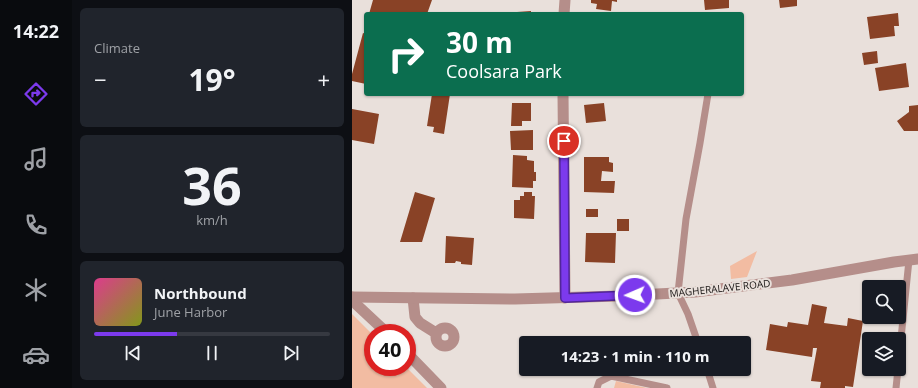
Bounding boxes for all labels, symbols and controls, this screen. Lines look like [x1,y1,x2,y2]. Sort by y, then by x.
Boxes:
text: 14:22 [13,19,59,43]
text: 30 m [446,23,513,61]
icon: right [380,28,432,80]
text: Climate [94,39,140,57]
text: 19° [188,59,236,100]
text: Coolsara Park [446,59,562,83]
text: − [94,64,107,94]
text: + [317,64,330,94]
icon: directions [22,80,50,108]
pin [547,124,581,158]
icon: arrive [553,130,575,152]
icon: music [22,145,50,173]
text: 36 [182,149,242,220]
icon: phone [22,211,50,239]
text: km/h [196,211,228,229]
position arrow [614,274,656,316]
icon: climate [22,276,50,304]
street label: MAGHERALAVE ROAD [669,276,771,300]
map controls [862,280,906,376]
button: search [862,280,906,324]
text: Northbound [154,283,247,303]
text: June Harbor [154,303,227,321]
speed limit sign: 40 [364,324,416,376]
button: layers [862,332,906,376]
icon: car [22,341,50,369]
icon: previous [122,342,144,364]
icon: pause [201,342,223,364]
icon: next [280,342,302,364]
text: 14:23 · 1 min · 110 m [561,346,709,366]

